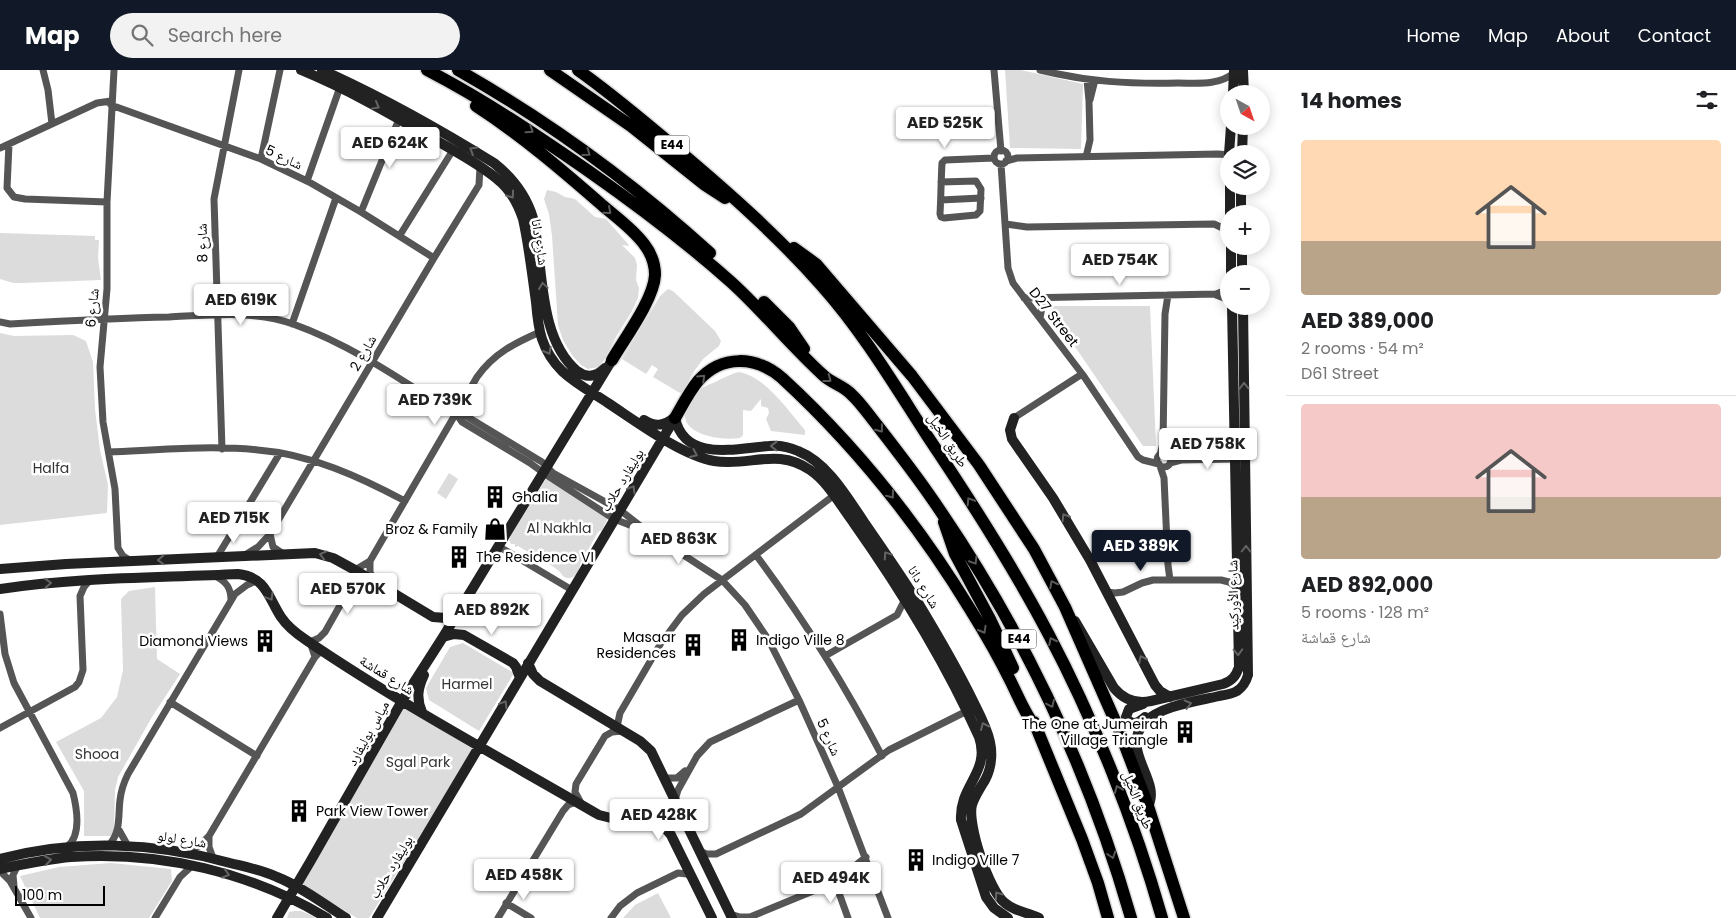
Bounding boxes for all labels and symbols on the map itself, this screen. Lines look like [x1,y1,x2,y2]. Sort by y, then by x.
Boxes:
north arrow [1220,85,1270,135]
one-way arrow [371,100,380,110]
pin: AED 525K [893,106,997,149]
one-way arrow [524,124,533,134]
pin: AED 624K [338,126,442,169]
road number: E44 [654,136,690,154]
street label: شارع 5 [262,140,306,174]
one-way arrow [470,147,479,157]
one-way arrow [581,148,590,156]
one-way arrow [505,189,514,199]
one-way arrow [603,205,612,214]
street label: شارع دانا [526,217,554,267]
street label: شارع 8 [192,223,212,263]
pin: AED 754K [1068,244,1172,286]
one-way arrow [538,282,549,290]
street label: D27 Street [1024,283,1084,351]
pin: AED 619K [189,284,293,326]
street label: شارع 6 [80,288,104,328]
street label: شارع 2 [345,331,381,375]
one-way arrow [542,346,552,355]
one-way arrow [822,374,831,382]
one-way arrow [696,375,705,384]
one-way arrow [1239,382,1250,390]
pin: AED 739K [383,384,487,426]
street label: طريق الخيل [923,409,973,471]
one-way arrow [874,423,883,433]
pin: AED 758K [1156,428,1260,470]
one-way arrow [770,441,778,452]
street label: بوليفارد حلاب [595,444,649,515]
one-way arrow [689,448,698,459]
park label: Halfa [33,458,69,478]
building icon: Ghalia [482,484,508,510]
one-way arrow [626,485,636,494]
place label: Ghalia [512,487,558,507]
one-way arrow [886,489,894,498]
one-way arrow [966,497,976,506]
pin: AED 715K [182,502,286,544]
one-way arrow [1061,513,1071,522]
shop icon: Broz & Family [482,516,508,542]
park label: Al Nakhla [526,518,592,538]
place label: Broz & Family [385,519,478,539]
pin: AED 863K [627,522,731,565]
pin: AED 389K [1089,530,1193,572]
building icon: The Residence VI [446,544,472,570]
one-way arrow [1241,544,1251,552]
place label: The Residence VI [476,547,594,567]
one-way arrow [319,550,328,561]
one-way arrow [883,551,893,560]
one-way arrow [157,554,165,565]
one-way arrow [968,556,977,565]
street label: شارع الأوركيد [1222,560,1244,630]
street label: شارع دانا [903,562,945,612]
pin: AED 570K [296,572,400,615]
one-way arrow [45,578,53,589]
one-way arrow [1049,581,1059,590]
one-way arrow [264,592,274,601]
pin: AED 892K [440,594,544,636]
one-way arrow [976,624,986,633]
place label: Masaar Residences [596,627,676,663]
building icon: Indigo Ville 8 [726,627,752,653]
building icon: Diamond Views [252,628,278,654]
place label: Indigo Ville 8 [756,630,845,650]
road number: E44 [1002,630,1036,648]
place label: Diamond Views [139,631,248,651]
building icon: Masaar Residences [680,632,706,658]
one-way arrow [1048,637,1058,646]
one-way arrow [1233,649,1243,657]
street label: شارع قماشة [356,650,418,700]
one-way arrow [1138,655,1148,664]
park label: Harmel [442,674,492,694]
street label: مياس بوليفارد [342,697,394,769]
one-way arrow [1045,699,1056,708]
one-way arrow [1183,699,1192,710]
one-way arrow [498,700,508,709]
place label: The One at Jumeirah Village Triangle [1022,714,1168,750]
street label: شارع 5 [812,715,846,759]
building icon: The One at Jumeirah Village Triangle [1172,719,1198,745]
one-way arrow [980,722,991,731]
park label: Shooa [75,744,119,764]
park label: Sgal Park [386,752,451,772]
street label: طريق الخيل [1118,768,1158,832]
one-way arrow [1114,785,1124,794]
building icon: Park View Tower [286,798,312,824]
pin: AED 428K [607,798,711,841]
place label: Park View Tower [316,801,428,821]
street label: شارع لولو [156,825,208,853]
street label: بوليفارد حلاب [364,831,418,902]
building icon: Indigo Ville 7 [903,847,929,873]
place label: Indigo Ville 7 [932,850,1020,870]
one-way arrow [1106,850,1116,859]
one-way arrow [44,855,52,866]
pin: AED 458K [472,858,576,901]
pin: AED 494K [779,862,883,904]
one-way arrow [222,868,230,878]
scale bar [15,883,105,906]
one-way arrow [995,891,1004,901]

